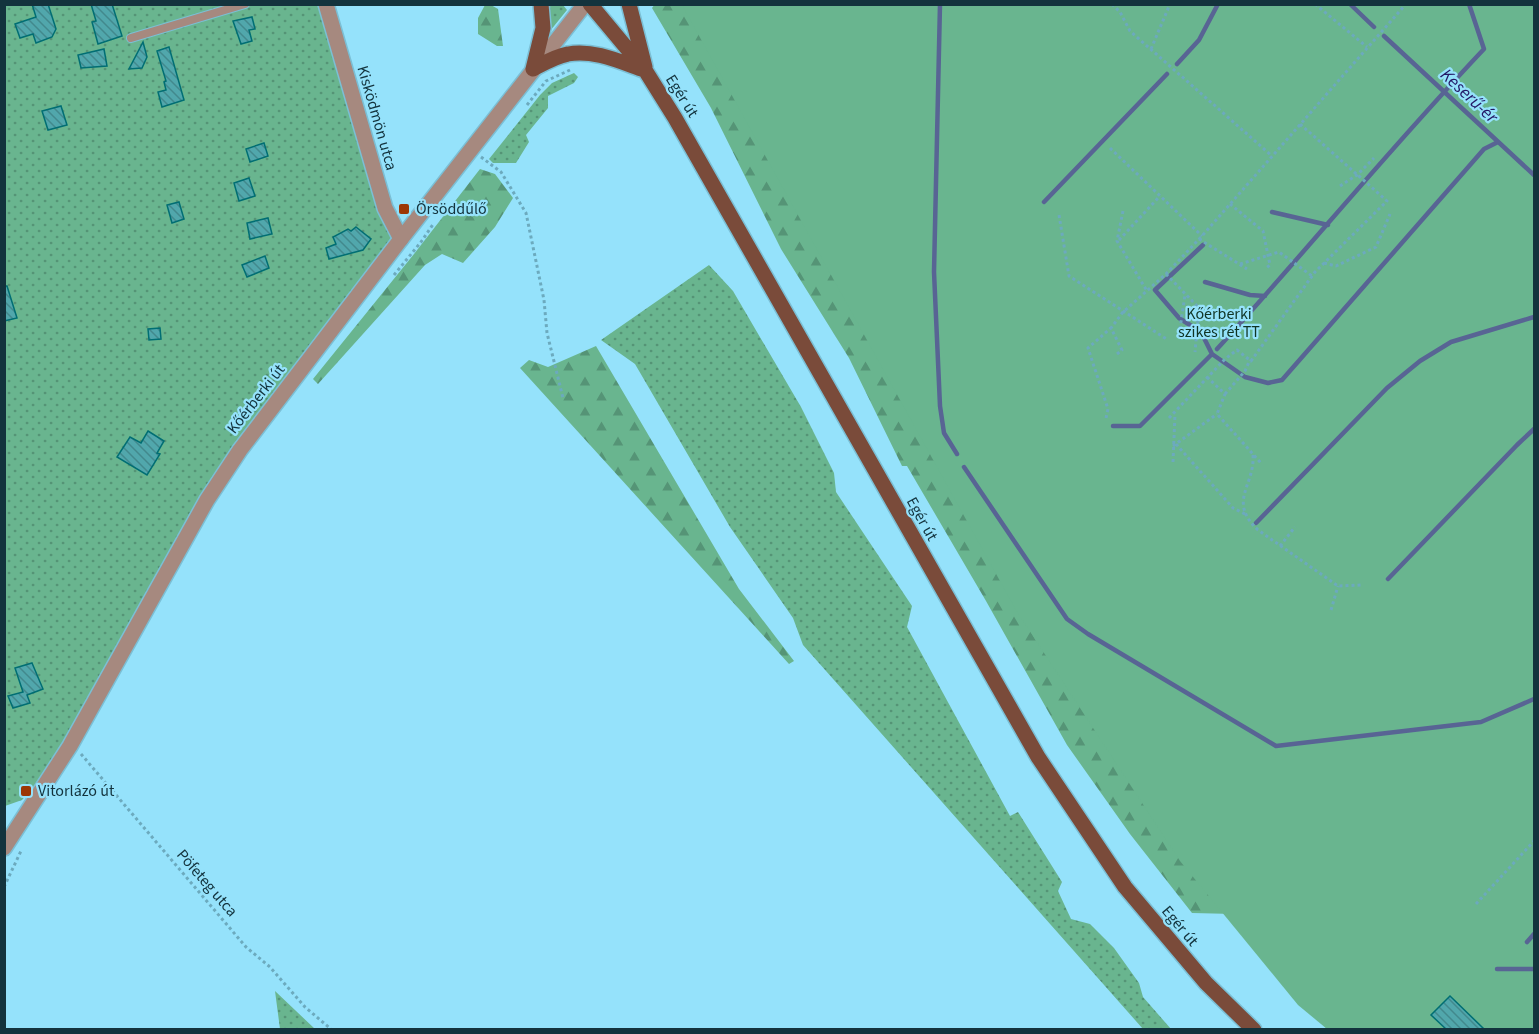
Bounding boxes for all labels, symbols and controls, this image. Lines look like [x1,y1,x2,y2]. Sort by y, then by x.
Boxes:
street label: Kisködmön utca [352,63,402,173]
water label: Keserű-ér [1435,63,1504,130]
street label: Egér út [660,70,704,122]
place label: Örsöddűlő [416,198,487,220]
marker: Örsöddűlő [397,202,411,216]
park label: Kőérberki szikes rét TT [1178,303,1260,343]
street label: Kőérberki út [222,359,291,438]
street label: Egér út [901,493,943,545]
place label: Vitorlázó út [38,780,115,802]
marker: Vitorlázó út [19,784,33,798]
street label: Pöfeteg utca [171,844,243,922]
street label: Egér út [1156,901,1204,952]

